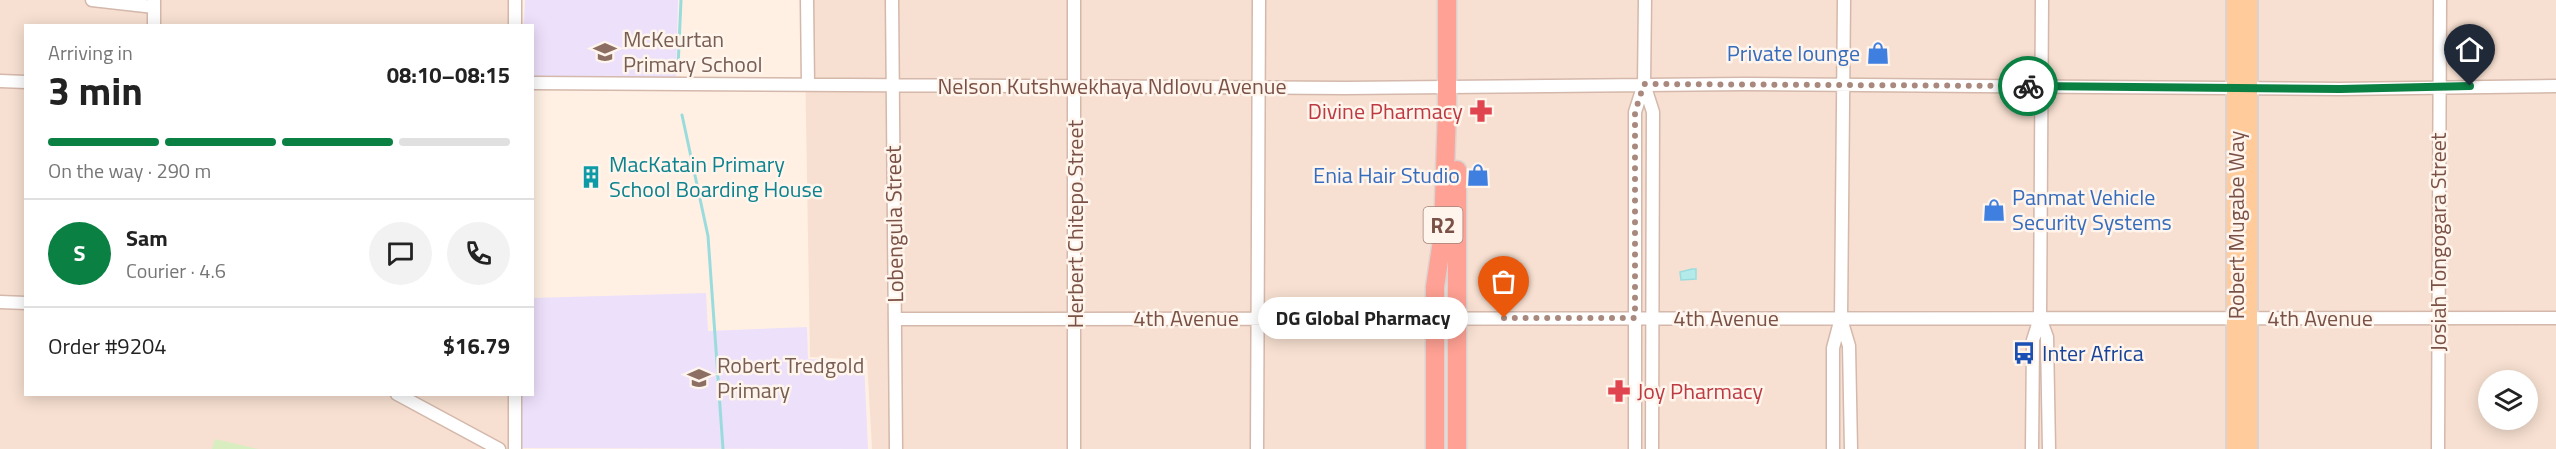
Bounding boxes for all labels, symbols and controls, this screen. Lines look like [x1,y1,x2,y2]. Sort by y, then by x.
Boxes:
place label: McKeurtan Primary School [623,22,763,81]
pin [2444,24,2495,86]
icon: home [2453,33,2486,66]
place label: Private lounge [1727,36,1860,70]
text: Arriving in [48,37,133,68]
school or university icon: McKeurtan Primary School [592,39,618,65]
shop icon: Private lounge [1865,40,1891,66]
courier [1998,56,2058,116]
text: 08:10–08:15 [387,58,510,92]
text: 3 min [48,61,143,120]
street label: Nelson Kutshwekhaya Ndlovu Avenue [937,69,1287,103]
icon: bike [2012,70,2045,103]
place label: Divine Pharmacy [1308,94,1463,128]
pharmacy icon: Divine Pharmacy [1468,98,1494,124]
street label: Herbert Chitepo Street [1058,119,1092,328]
street label: Robert Mugabe Way [2219,130,2253,319]
street label: Josiah Tongogara Street [2421,132,2455,352]
street label: Lobengula Street [876,145,912,303]
place label: MacKatain Primary School Boarding House [609,147,823,206]
text: On the way · 290 m [48,155,211,186]
place label: Enia Hair Studio [1313,158,1460,192]
shop icon: Enia Hair Studio [1465,162,1491,188]
building icon: MacKatain Primary School Boarding House [578,164,604,190]
place label: Panmat Vehicle Security Systems [2012,180,2172,239]
shop icon: Panmat Vehicle Security Systems [1981,197,2007,223]
road number: R2 [1424,207,1462,243]
text: Sam [126,221,168,255]
button: chat [369,222,432,285]
button: phone [447,222,510,285]
text: S [74,236,85,270]
text: Courier · 4.6 [126,255,226,286]
pin [1478,256,1529,318]
icon: bag [1487,265,1520,298]
callout: DG Global Pharmacy [1258,297,1468,339]
street label: 4th Avenue [1133,301,1239,335]
street label: 4th Avenue [1673,301,1779,335]
street label: 4th Avenue [2267,301,2373,335]
text: DG Global Pharmacy [1276,302,1450,333]
text: Order #9204 [48,329,167,363]
text: $16.79 [443,329,510,363]
place label: Inter Africa [2042,336,2144,370]
bus stop icon: Inter Africa [2011,340,2037,366]
place label: Robert Tredgold Primary [717,348,864,407]
school or university icon: Robert Tredgold Primary [686,365,712,391]
map controls [2478,370,2538,430]
button: layers [2478,370,2538,430]
place label: Joy Pharmacy [1637,374,1764,408]
pharmacy icon: Joy Pharmacy [1606,378,1632,404]

